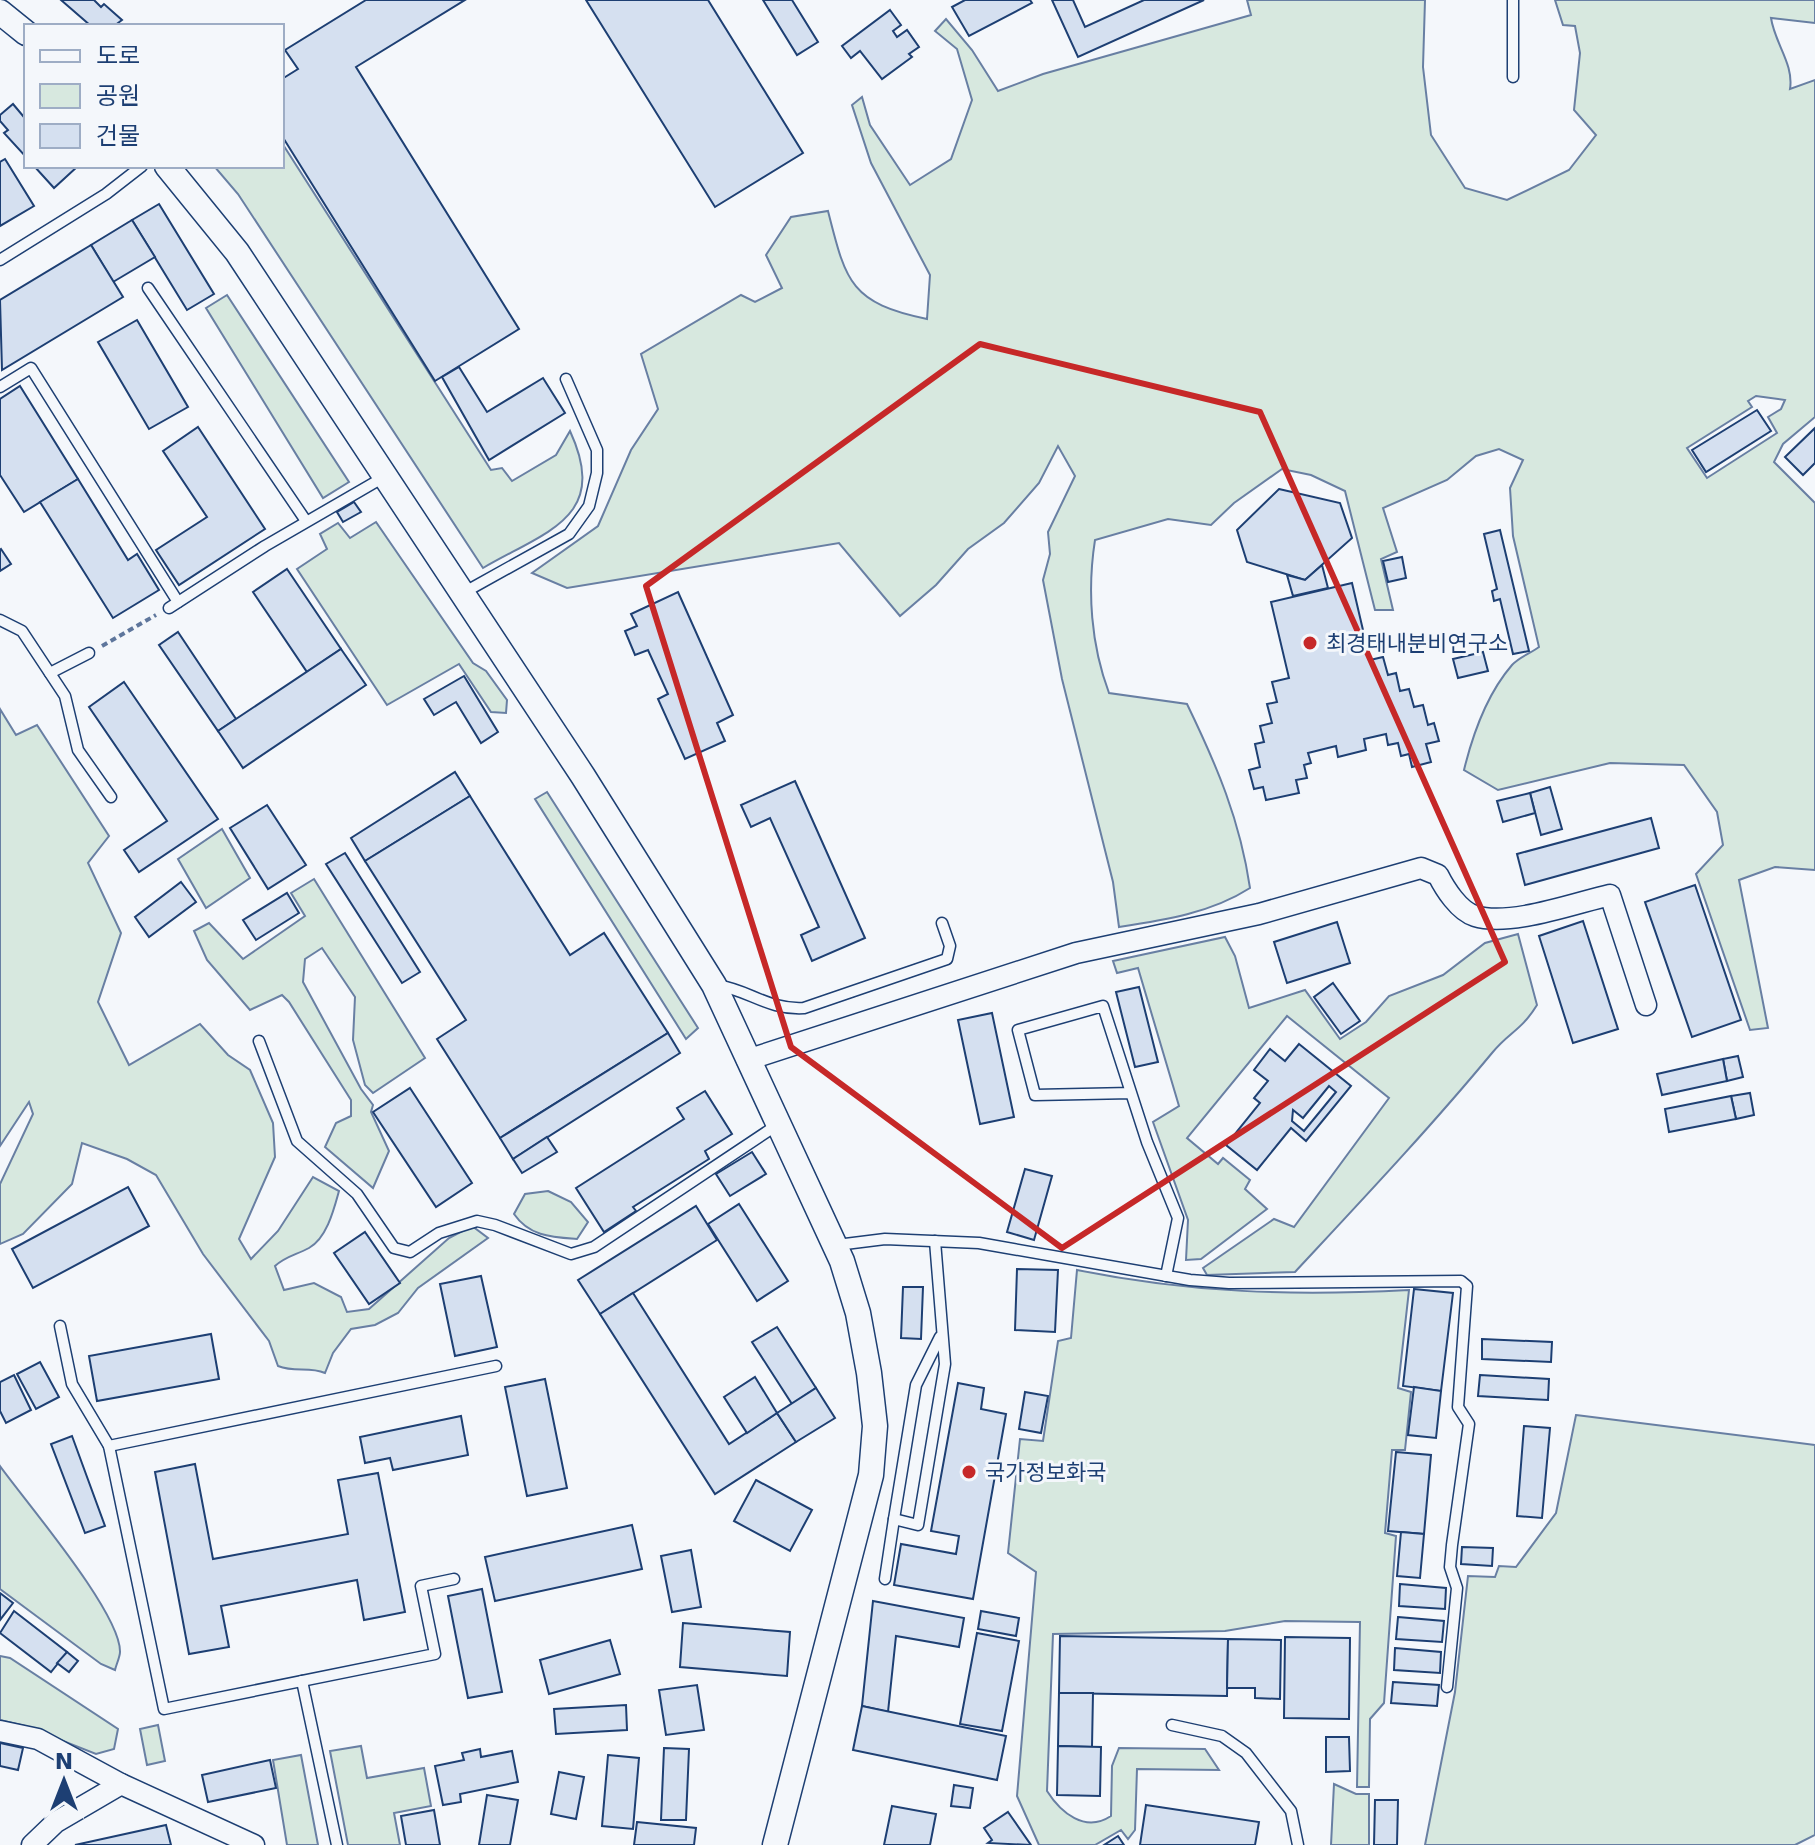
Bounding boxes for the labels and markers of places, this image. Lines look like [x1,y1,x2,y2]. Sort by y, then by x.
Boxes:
place label: 최경태내분비연구소 [1326,631,1508,656]
marker: 최경태내분비연구소 [1301,634,1319,652]
place label: 국가정보화국 [985,1460,1106,1485]
marker: 국가정보화국 [960,1463,978,1481]

